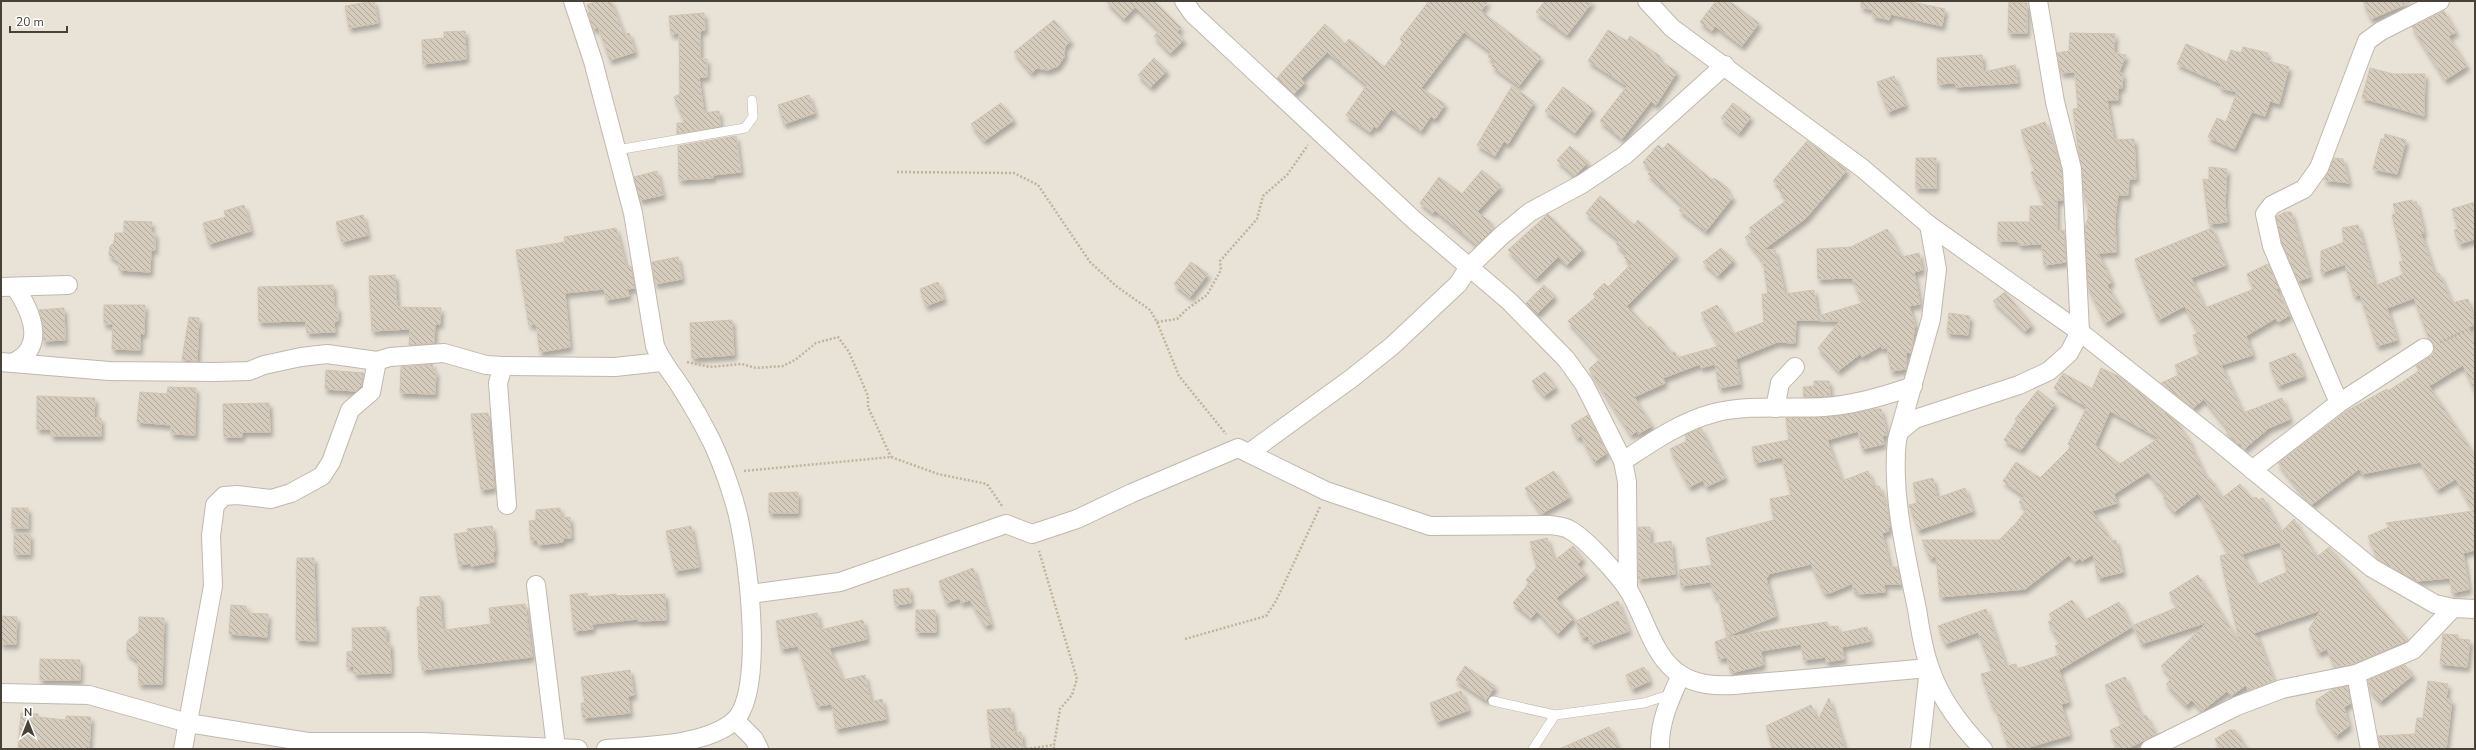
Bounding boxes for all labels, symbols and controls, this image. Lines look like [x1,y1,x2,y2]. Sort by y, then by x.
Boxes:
scale bar [10,8,67,34]
text: 20 m [16,14,44,30]
north arrow [8,702,48,742]
text: N [24,705,32,720]

